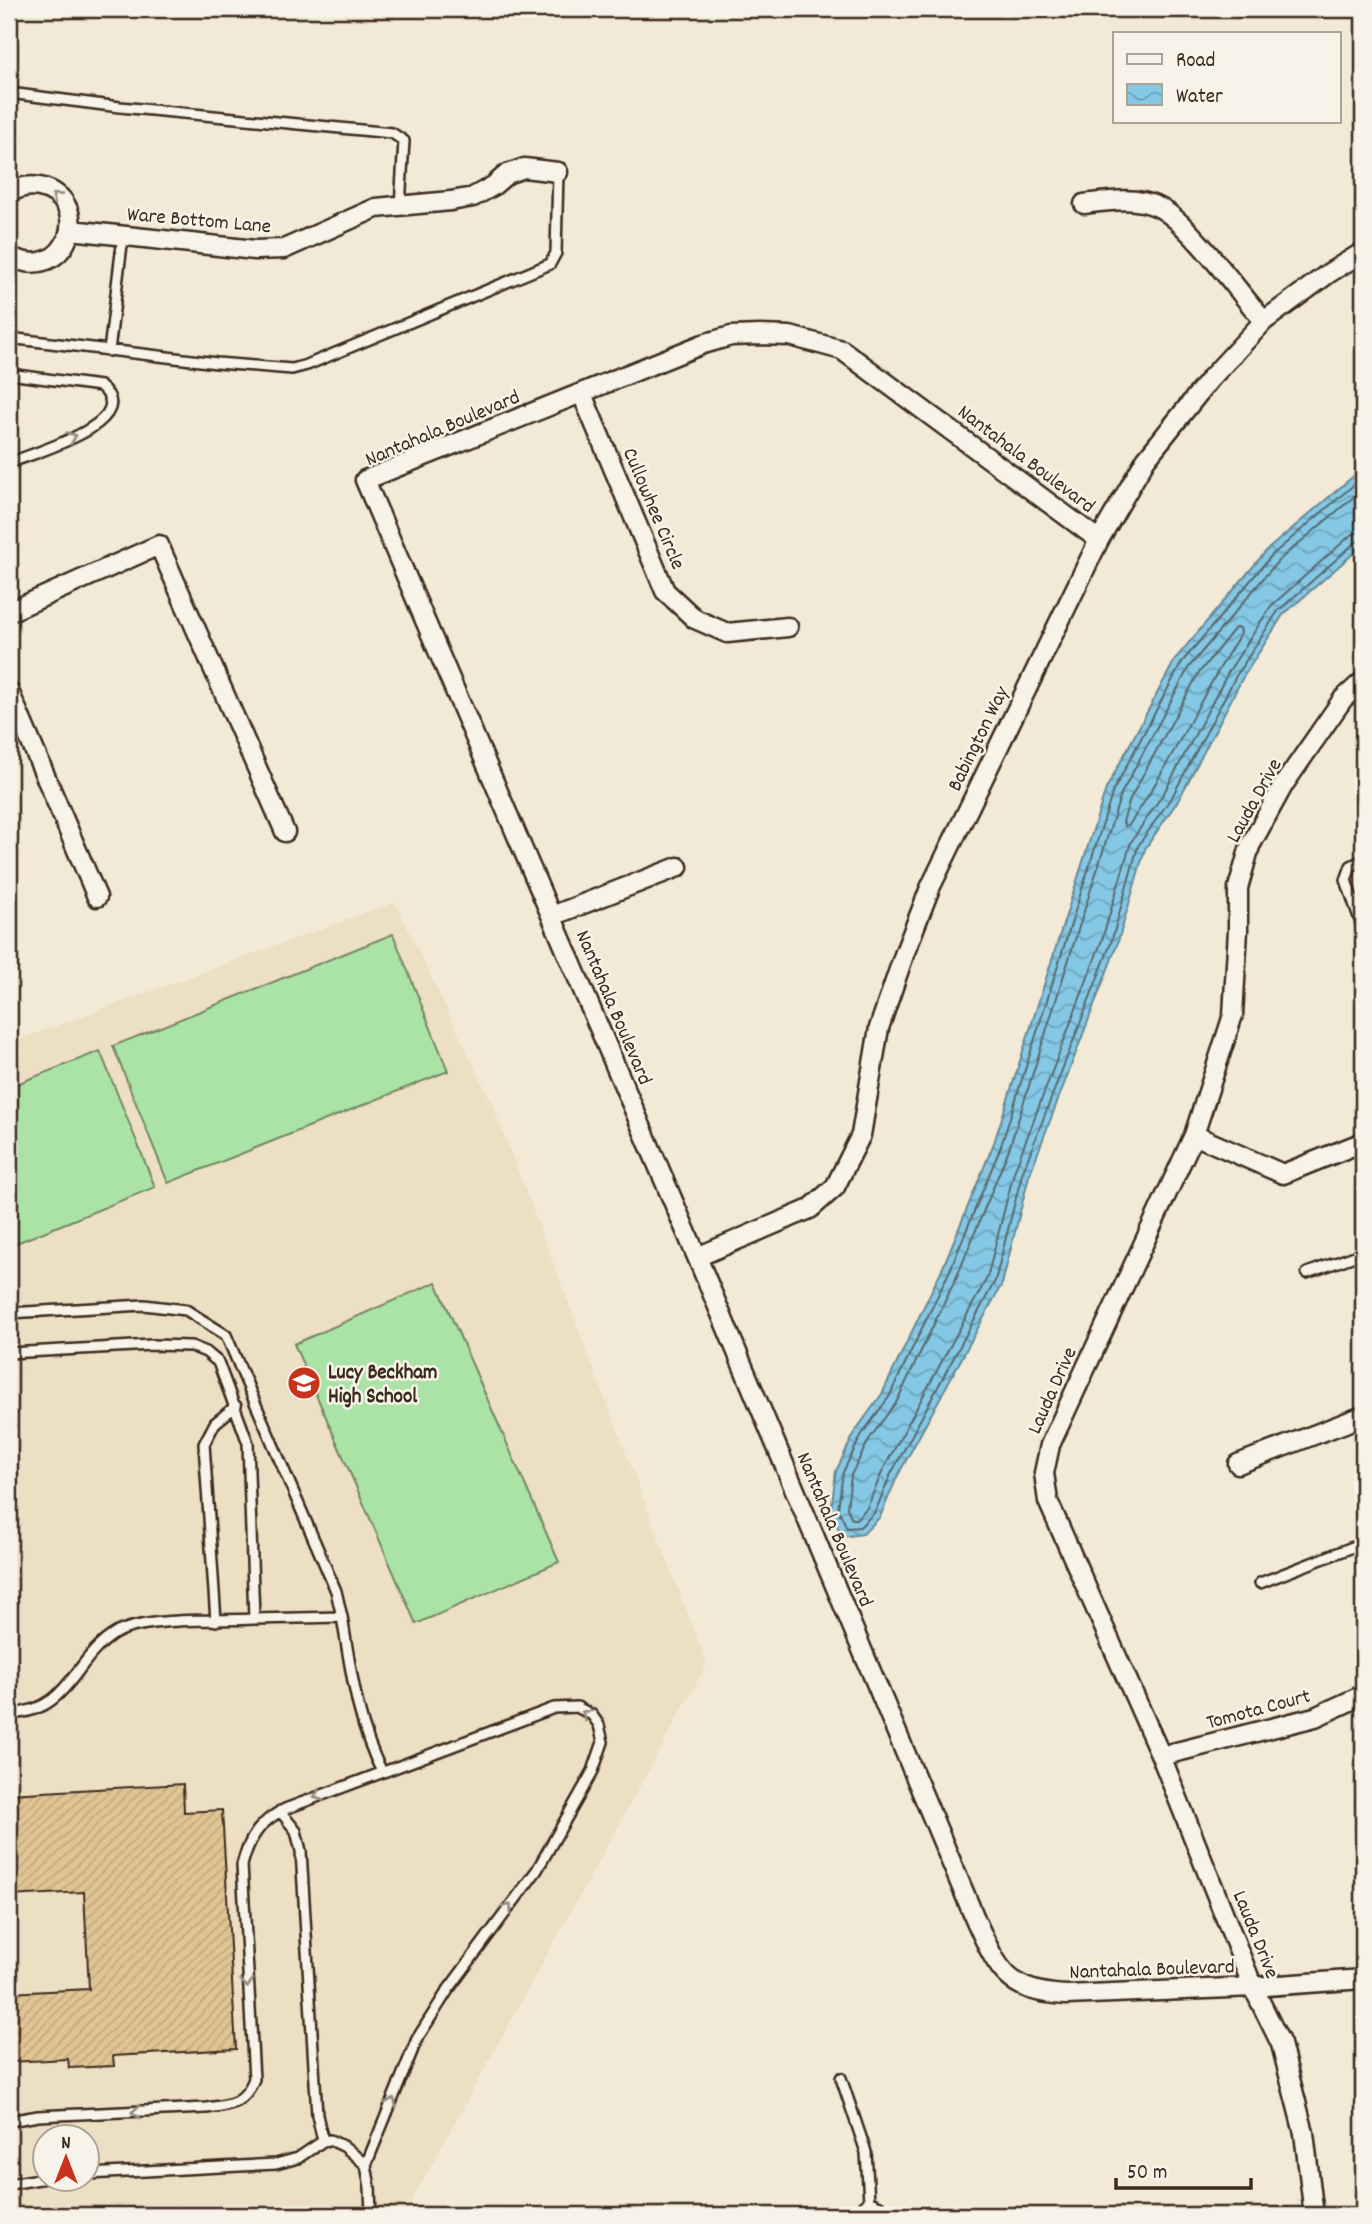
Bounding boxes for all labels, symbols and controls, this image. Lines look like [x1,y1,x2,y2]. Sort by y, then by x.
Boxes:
legend [1113,32,1340,122]
text: Road [1176,47,1215,77]
text: Water [1176,83,1223,113]
one-way arrow [51,193,64,205]
street label: Ware Bottom Lane [125,201,272,243]
street label: Nantahala Boulevard [361,384,525,476]
street label: Nantahala Boulevard [950,399,1100,522]
one-way arrow [65,432,77,446]
street label: Cullowhee Circle [613,444,691,575]
street label: Babington Way [941,681,1018,797]
street label: Lauda Drive [1220,754,1291,849]
street label: Nantahala Boulevard [566,926,658,1090]
street label: Lauda Drive [1021,1343,1086,1440]
place label: Lucy Beckham High School [328,1359,438,1413]
school or university icon: Lucy Beckham High School [285,1364,323,1402]
street label: Nantahala Boulevard [787,1448,879,1612]
street label: Tomota Court [1204,1683,1314,1739]
one-way arrow [581,1710,594,1722]
one-way arrow [312,1788,325,1802]
street label: Lauda Drive [1223,1887,1285,1984]
one-way arrow [500,1903,512,1916]
street label: Nantahala Boulevard [1069,1953,1235,1989]
one-way arrow [239,1978,254,1989]
one-way arrow [384,2097,398,2109]
one-way arrow [130,2104,141,2119]
north arrow [32,2122,102,2192]
text: N [61,2131,71,2158]
scale bar [1116,2147,1251,2191]
text: 50 m [1127,2159,1167,2189]

